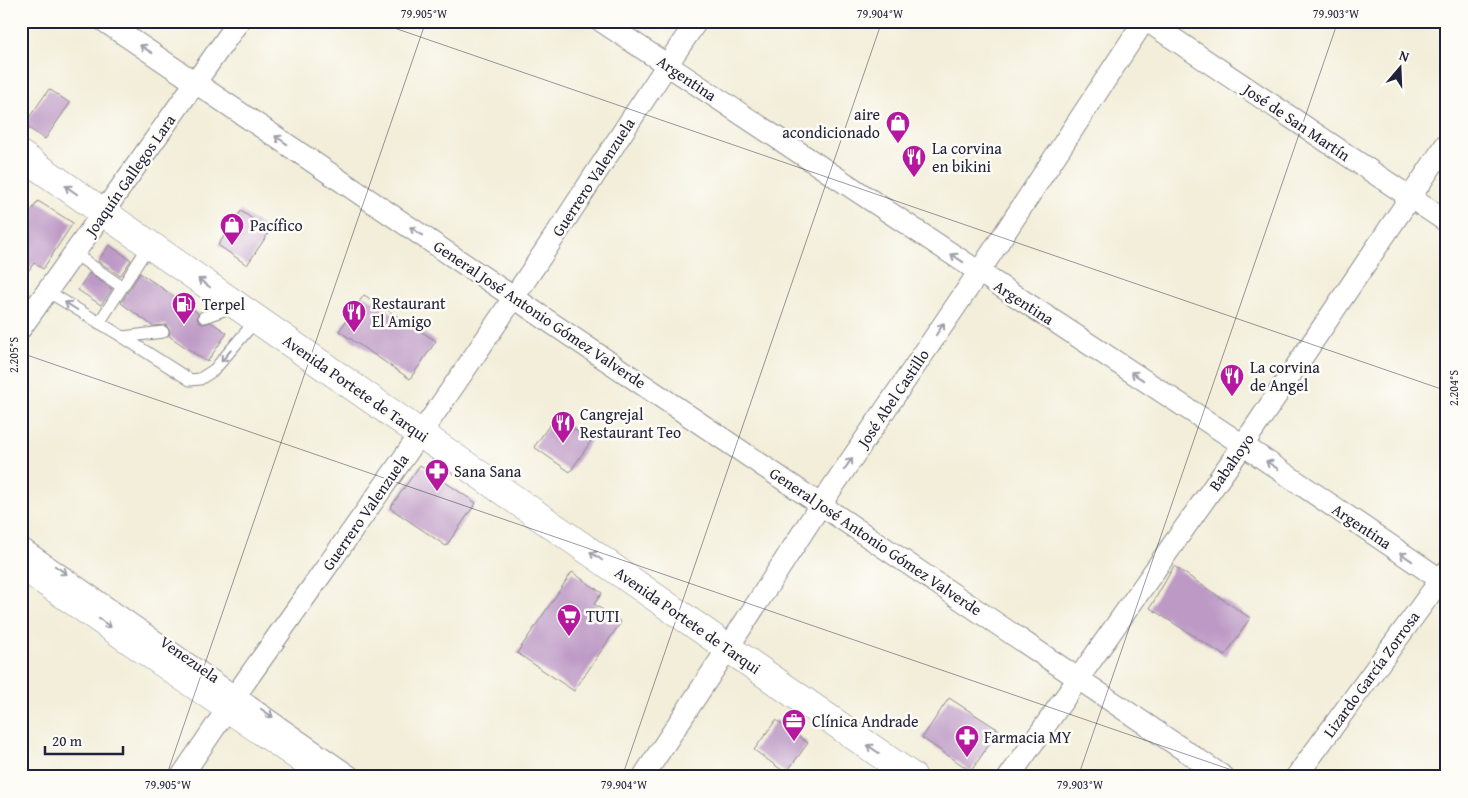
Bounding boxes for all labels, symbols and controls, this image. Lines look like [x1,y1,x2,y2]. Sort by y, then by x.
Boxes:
text: 79.905°W [401,5,448,22]
text: 79.904°W [857,5,904,22]
text: 79.903°W [1313,5,1360,22]
north arrow [1376,42,1426,92]
one-way arrow [140,44,154,54]
text: N [1397,45,1413,67]
street label: Argentina [652,49,722,107]
street label: José de San Martín [1237,76,1355,167]
place label: aire acondicionado [782,102,880,144]
street label: Joaquín Gallegos Lara [78,109,181,242]
shop icon: aire acondicionado [885,110,911,144]
street label: Guerrero Valenzuela [546,112,641,241]
one-way arrow [275,134,289,144]
place label: La corvina en bikini [932,136,1002,178]
restaurant icon: La corvina en bikini [901,144,927,178]
one-way arrow [64,185,78,195]
shop icon: Pacífico [219,212,245,246]
place label: Pacífico [250,213,303,237]
one-way arrow [409,225,423,236]
street label: General José Antonio Gómez Valverde [429,234,651,394]
one-way arrow [950,253,964,263]
street label: Argentina [989,274,1059,331]
one-way arrow [197,278,211,288]
fuel station icon: Terpel [171,291,197,325]
place label: Restaurant El Amigo [372,291,446,333]
place label: Terpel [202,292,246,316]
restaurant icon: Restaurant El Amigo [341,299,367,333]
one-way arrow [64,300,78,310]
one-way arrow [935,323,945,337]
street label: Avenida Portete de Tarqui [278,328,434,448]
text: 2.205°S [5,337,22,373]
street label: José Abel Castillo [850,344,935,454]
one-way arrow [220,350,231,363]
place label: La corvina de Angel [1250,355,1320,397]
restaurant icon: La corvina de Angel [1219,363,1245,397]
one-way arrow [1130,370,1144,380]
text: 2.204°S [1445,370,1462,406]
place label: Cangrejal Restaurant Teo [580,402,681,444]
restaurant icon: Cangrejal Restaurant Teo [550,410,576,444]
street label: Babahoyo [1202,428,1260,496]
street label: Guerrero Valenzuela [316,448,414,575]
one-way arrow [843,457,853,471]
pharmacy icon: Sana Sana [424,458,450,492]
place label: Sana Sana [454,459,522,483]
one-way arrow [1265,460,1279,470]
street label: General José Antonio Gómez Valverde [765,461,987,621]
street label: Argentina [1327,497,1397,555]
one-way arrow [589,551,603,561]
one-way arrow [1400,552,1414,562]
street label: Avenida Portete de Tarqui [610,560,766,680]
one-way arrow [54,565,68,575]
supermarket icon: TUTI [556,603,582,637]
place label: TUTI [586,604,619,628]
street label: Lizardo García Zorrosa [1317,605,1425,742]
one-way arrow [97,618,111,628]
street label: Venezuela [155,629,225,689]
one-way arrow [260,708,274,718]
office icon: Clínica Andrade [781,708,807,742]
place label: Clínica Andrade [812,709,919,733]
scale bar [45,723,122,755]
pharmacy icon: Farmacia MY [954,724,980,758]
place label: Farmacia MY [984,725,1072,749]
text: 20 m [52,730,83,751]
one-way arrow [866,744,880,754]
text: 79.905°W [145,776,192,793]
text: 79.904°W [601,776,648,793]
text: 79.903°W [1057,776,1104,793]

